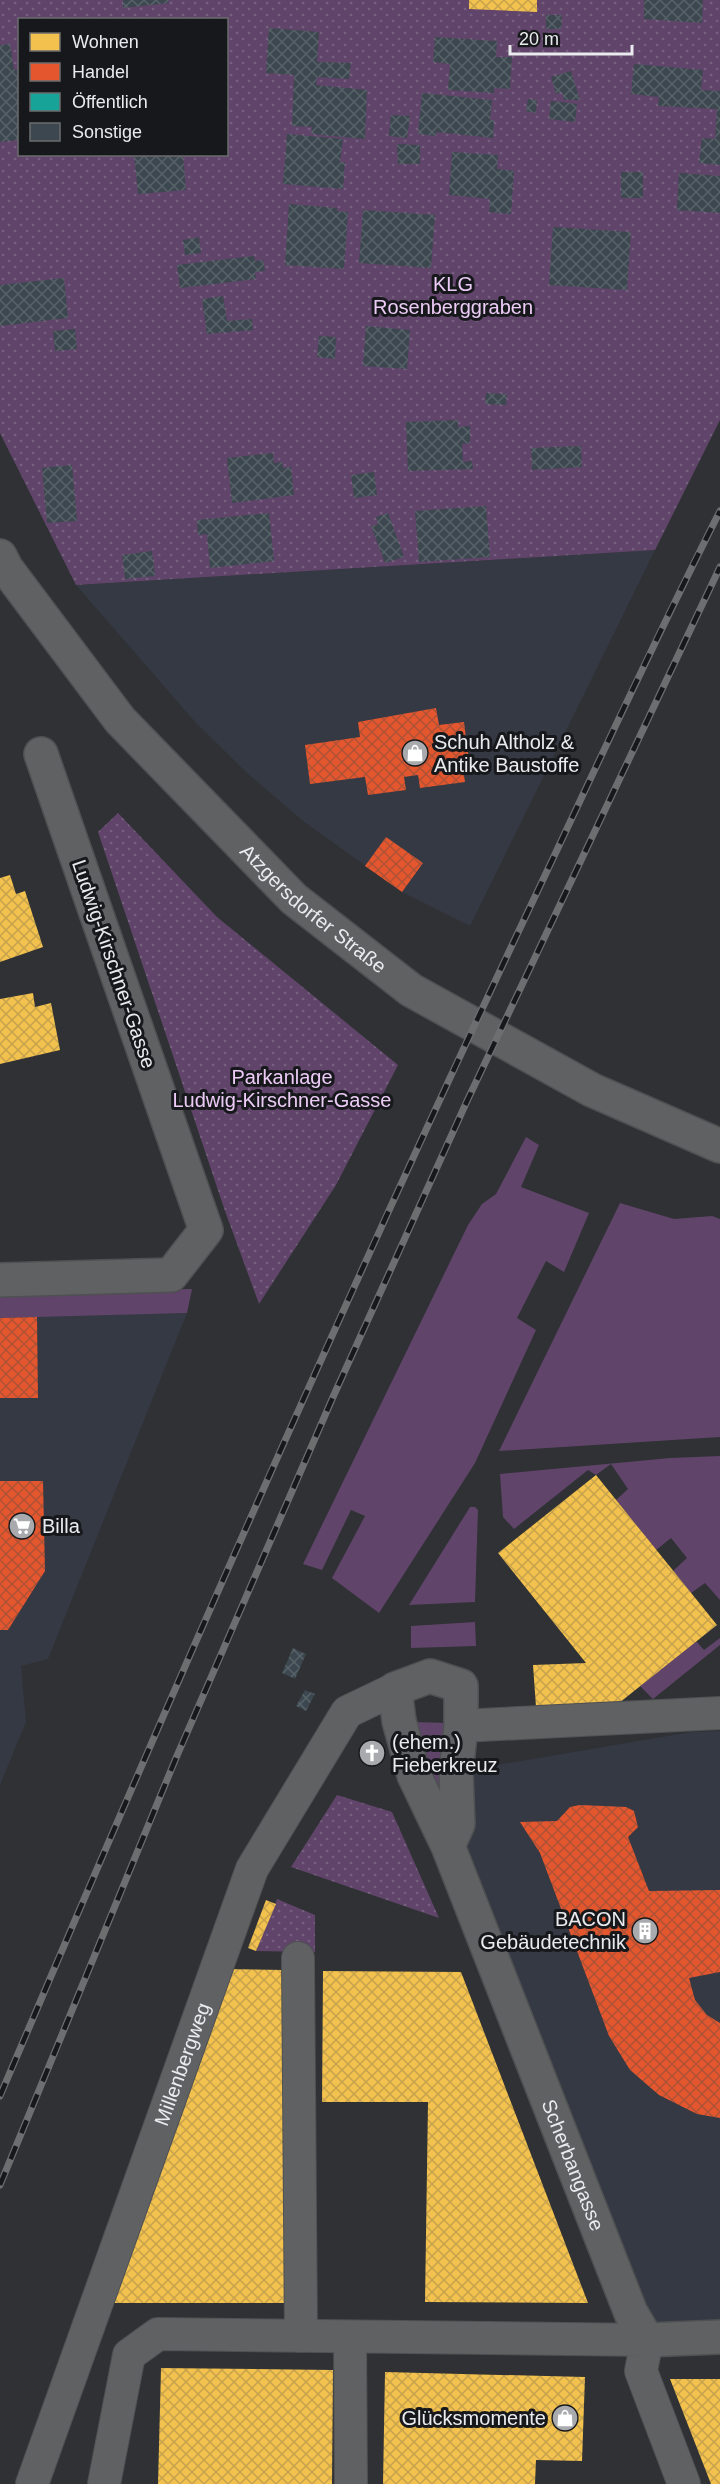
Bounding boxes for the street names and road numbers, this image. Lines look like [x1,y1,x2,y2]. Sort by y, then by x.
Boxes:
street label: Atzgersdorfer Straße [236,840,391,978]
street label: Ludwig-Kirschner-Gasse [68,857,160,1071]
street label: Millenbergweg [150,2000,214,2129]
street label: Scherbangasse [537,2096,609,2234]

